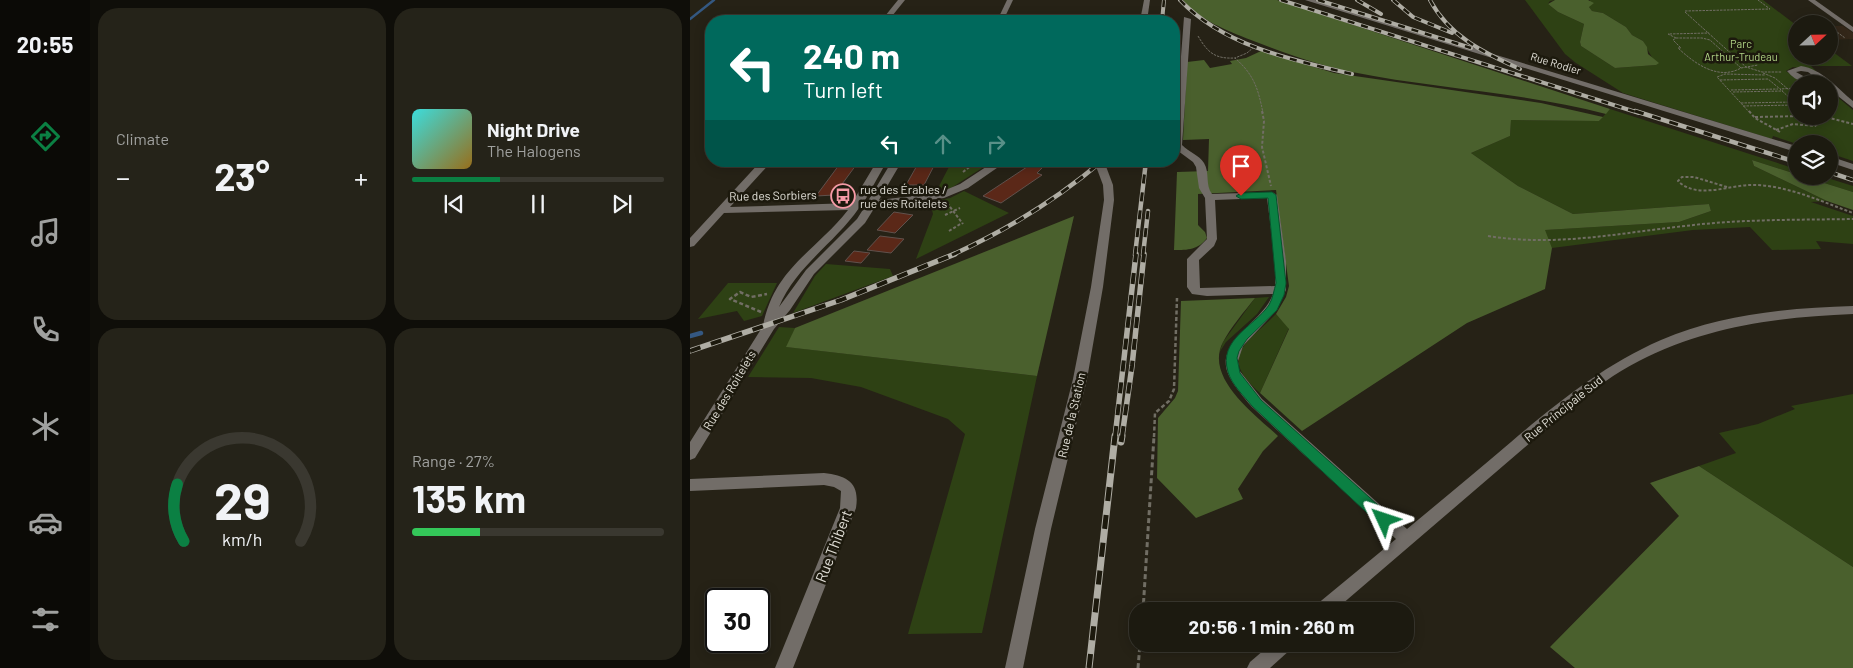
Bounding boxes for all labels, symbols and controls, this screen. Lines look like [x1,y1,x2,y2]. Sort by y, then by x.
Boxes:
north arrow [1788,15,1838,65]
map controls [1788,15,1838,185]
text: 20:55 [17,31,73,57]
text: 240 m [803,34,900,76]
icon: left [720,35,785,100]
park label: Parc Arthur-Trudeau [1704,37,1778,63]
street label: Rue Rodier [1529,49,1583,77]
button: sound [1788,75,1838,125]
text: Turn left [803,76,883,102]
text: Night Drive [487,118,580,141]
icon: directions [28,119,63,154]
text: Climate [116,129,169,148]
icon: left [876,130,904,158]
icon: ahead [929,130,957,158]
icon: right [982,130,1010,158]
button: layers [1788,135,1838,185]
text: The Halogens [487,141,581,160]
pin [1220,145,1262,196]
icon: arrive [1227,152,1255,180]
text: 23° [214,153,270,199]
text: − [116,160,130,194]
text: + [354,160,368,194]
place label: rue des Érables / rue des Roitelets [860,182,948,210]
bus stop icon: rue des Érables / rue des Roitelets [830,183,856,209]
street label: Rue des Sorbiers [729,187,817,203]
icon: previous [440,190,468,218]
icon: pause [524,190,552,218]
icon: next [608,190,636,218]
icon: music [28,215,63,250]
icon: phone [28,312,63,347]
street label: Rue des Roitelets [700,348,758,432]
street label: Rue de la Station [1054,371,1088,459]
street label: Rue Principale Sud [1521,372,1605,444]
icon: climate [28,409,63,444]
text: Range · 27% [412,451,495,470]
text: 29 [214,468,270,530]
text: 135 km [412,475,526,521]
position arrow [1357,493,1409,545]
icon: car [28,505,63,540]
street label: Rue Thibert [811,507,855,585]
text: km/h [222,528,262,550]
speed limit sign: 30 [705,588,770,653]
icon: filters [28,602,63,637]
text: 20:56 · 1 min · 260 m [1189,615,1354,638]

